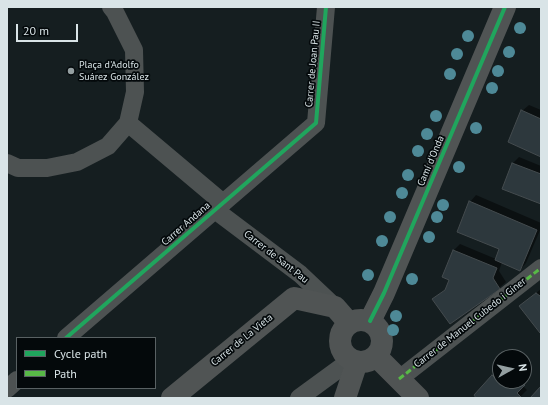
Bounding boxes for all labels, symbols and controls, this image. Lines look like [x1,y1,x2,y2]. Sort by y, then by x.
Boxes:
scale bar [18,16,80,42]
street label: Carrer de Joan Pau II [303,20,323,108]
text: 20 m [23,23,49,38]
place label: Plaça d'Adolfo Suárez González [79,59,149,82]
marker: Plaça d'Adolfo Suárez González [66,66,76,76]
street label: Camí d'Onda [415,134,447,188]
street label: Carrer Andana [159,200,213,248]
street label: Carrer de Sant Pau [241,228,311,286]
street label: Carrer de Manuel Cubedo i Giner [412,276,528,370]
street label: Carrer de La Vieta [209,311,275,369]
legend [16,337,156,389]
text: Cycle path [54,346,107,361]
north arrow [492,349,532,389]
text: N [515,363,530,372]
text: Path [54,366,77,381]

